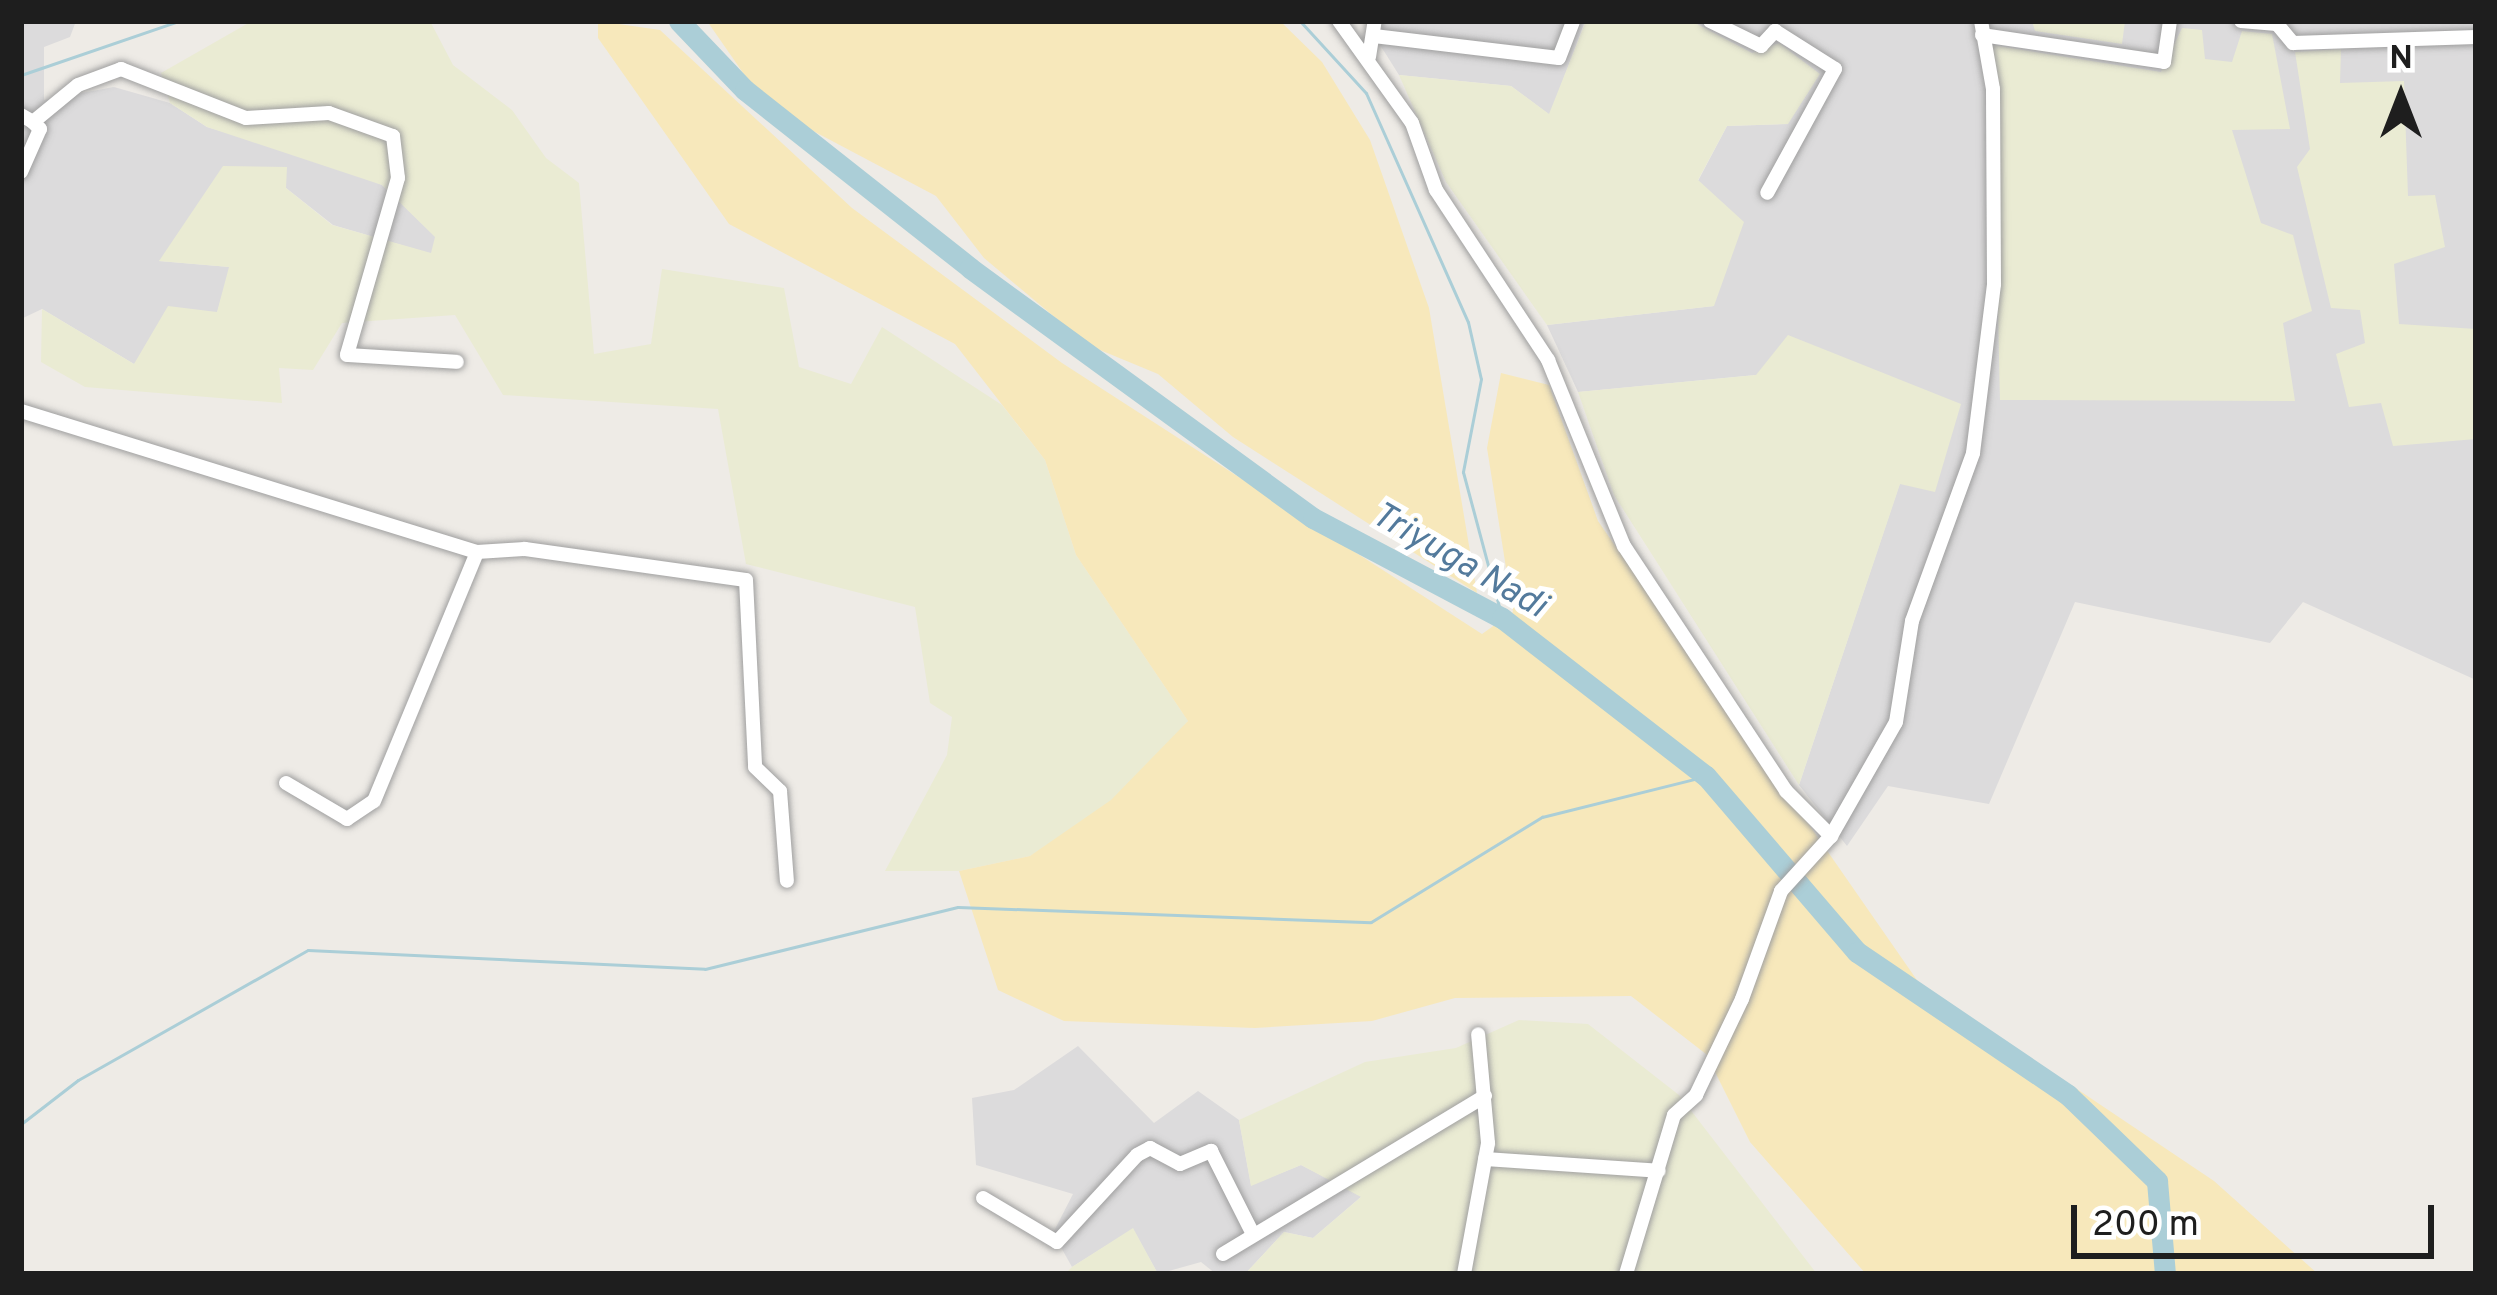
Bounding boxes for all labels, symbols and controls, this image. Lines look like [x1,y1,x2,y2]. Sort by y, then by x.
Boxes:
north arrow [2341,36,2461,156]
text: N [2389,39,2413,81]
water label: Triyuga Nadi [1363,495,1553,629]
scale bar [2077,1181,2440,1255]
text: 200 m [2092,1203,2199,1249]

